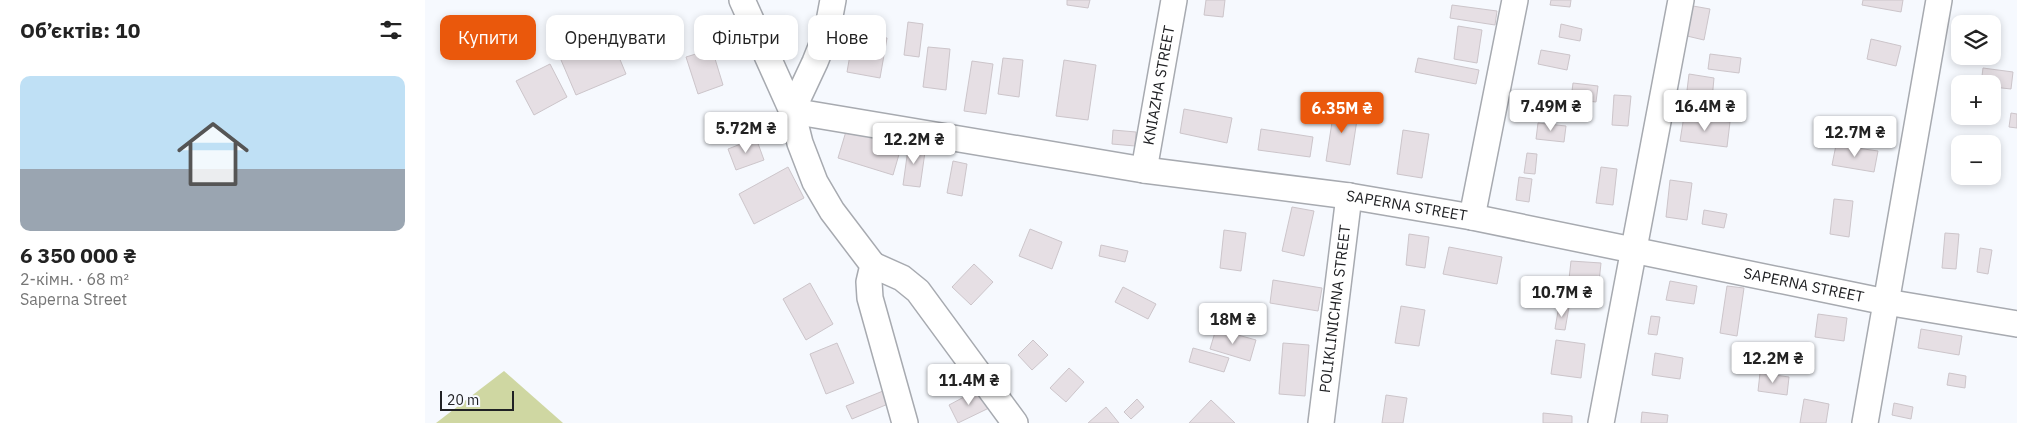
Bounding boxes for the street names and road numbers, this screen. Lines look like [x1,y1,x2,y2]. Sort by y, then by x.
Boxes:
street label: KNIAZHA STREET [1139,24,1178,146]
street label: SAPERNA STREET [1345,186,1469,225]
street label: POLIKLINICHNA STREET [1315,223,1354,394]
street label: SAPERNA STREET [1742,263,1866,306]

